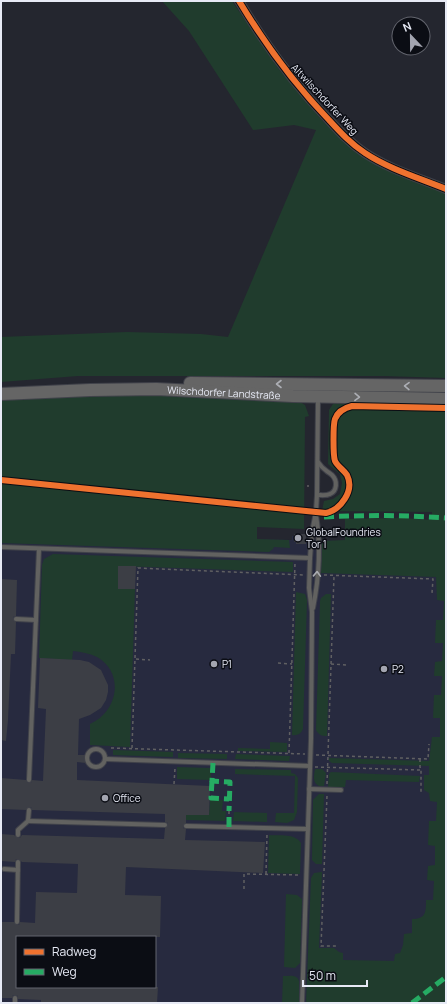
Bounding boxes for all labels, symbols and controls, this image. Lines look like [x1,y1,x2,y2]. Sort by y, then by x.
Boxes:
north arrow [391,16,431,56]
text: N [401,18,414,35]
street label: Altwilschdorfer Weg [288,60,362,138]
one-way arrow [276,380,282,388]
one-way arrow [404,382,410,390]
street label: Wilschdorfer Landstraße [167,383,281,402]
one-way arrow [354,392,360,401]
place label: GlobalFoundries Tor 1 [306,525,381,551]
marker: GlobalFoundries Tor 1 [293,533,303,543]
one-way arrow [313,571,322,577]
place label: P1 [222,657,232,671]
marker: P1 [209,659,219,669]
place label: P2 [392,662,404,676]
marker: P2 [379,664,389,674]
place label: Office [113,791,141,805]
marker: Office [100,793,110,803]
legend [16,936,156,988]
text: Radweg [52,943,96,960]
scale bar [303,962,367,988]
text: Weg [52,963,77,980]
text: 50 m [309,967,336,984]

